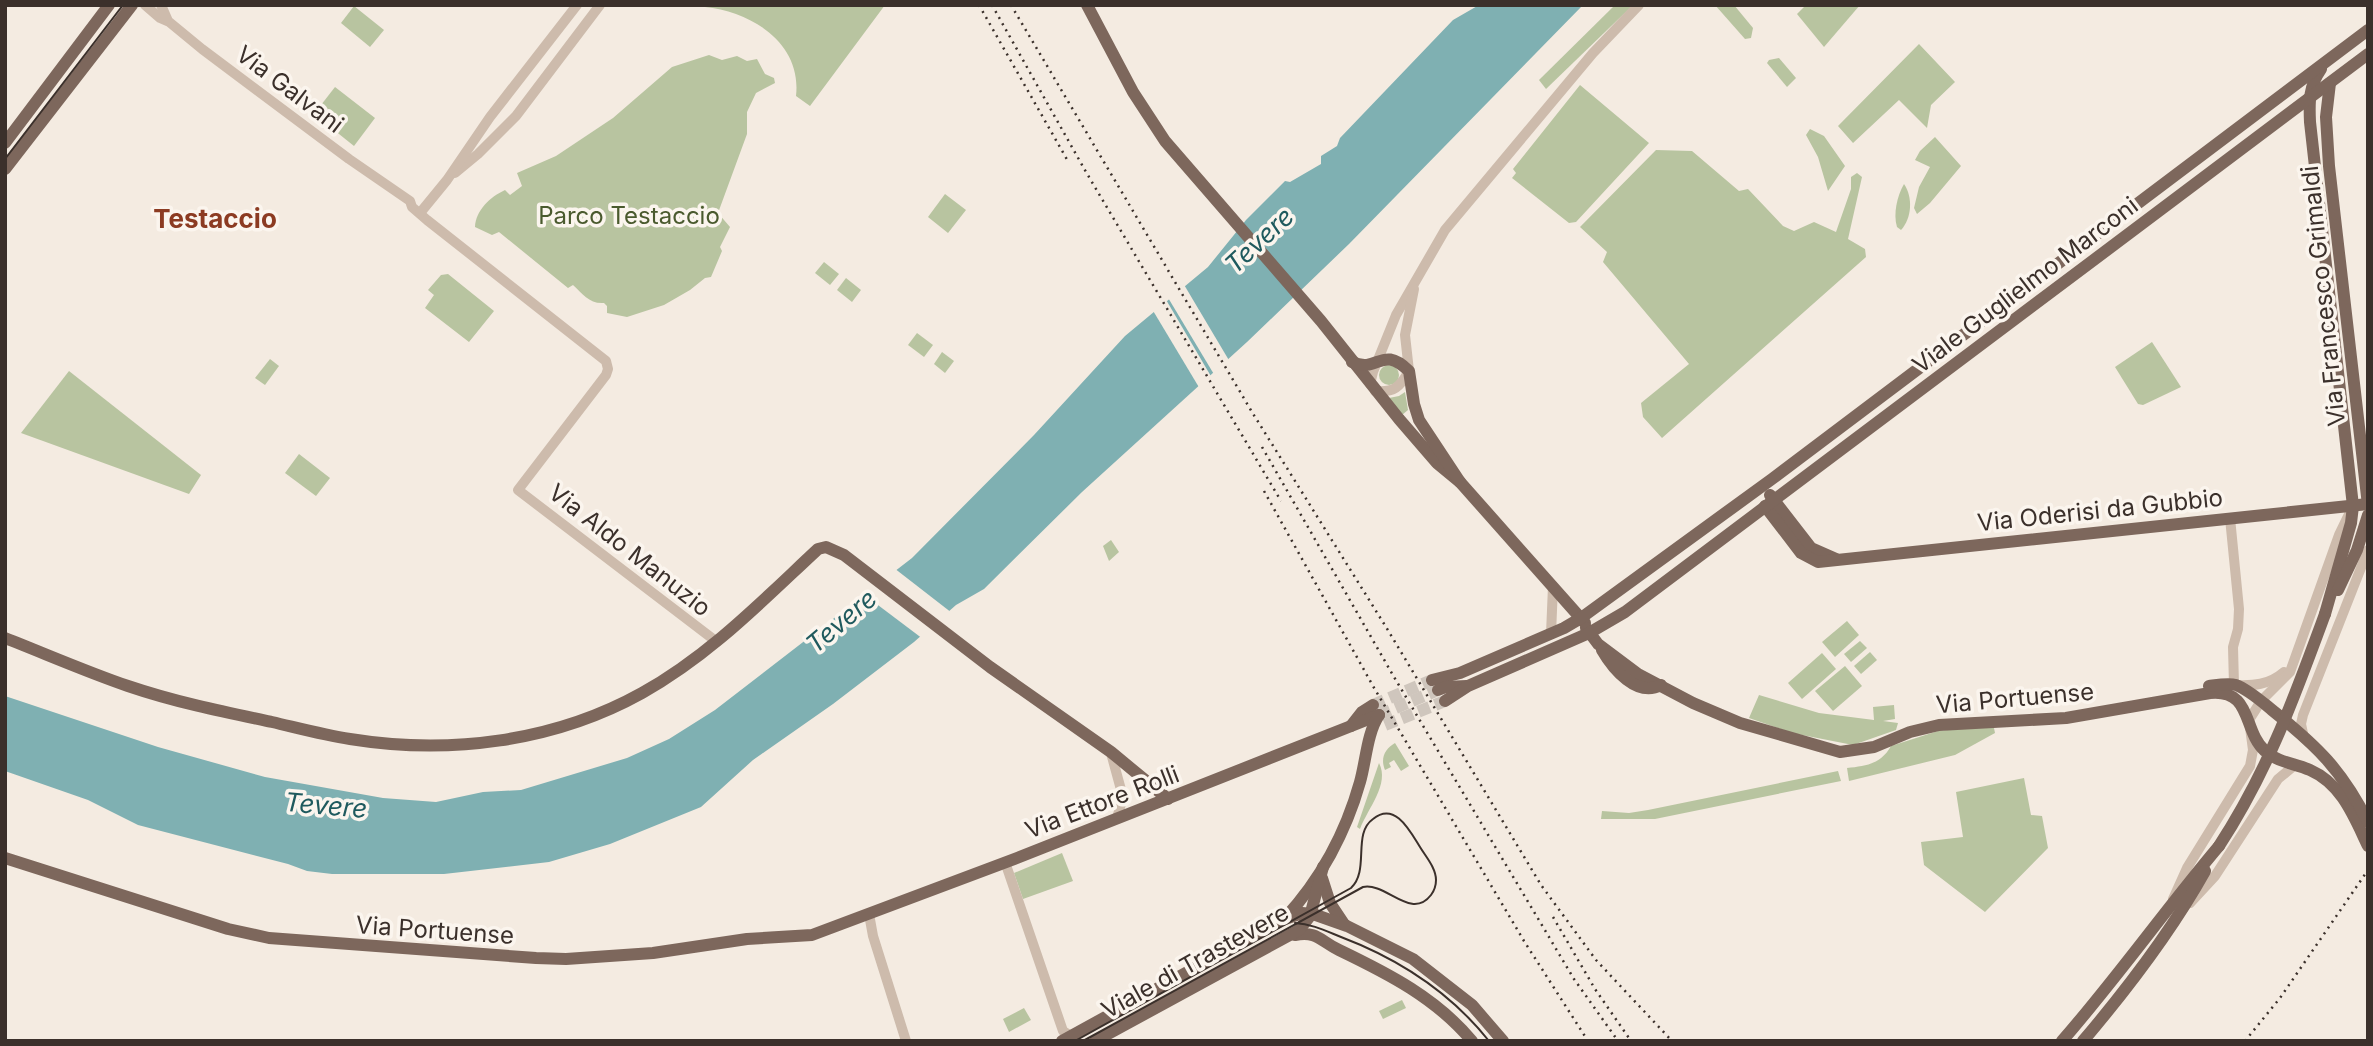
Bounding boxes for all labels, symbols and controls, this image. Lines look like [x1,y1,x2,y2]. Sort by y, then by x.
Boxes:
street label: Via Galvani [231,39,349,139]
street label: Via Francesco Grimaldi [2295,164,2351,428]
street label: Viale Guglielmo Marconi [1907,191,2143,379]
water label: Tevere [1218,200,1300,280]
park label: Parco Testaccio [538,201,720,230]
district label: Testaccio [153,203,277,234]
street label: Via Aldo Manuzio [543,478,717,622]
street label: Via Oderisi da Gubbio [1976,483,2224,537]
water label: Tevere [799,583,883,659]
street label: Via Portuense [1935,677,2095,719]
street label: Via Ettore Rolli [1021,759,1183,845]
water label: Tevere [283,786,369,824]
street label: Viale di Trastevere [1096,897,1294,1025]
street label: Via Portuense [355,910,515,950]

